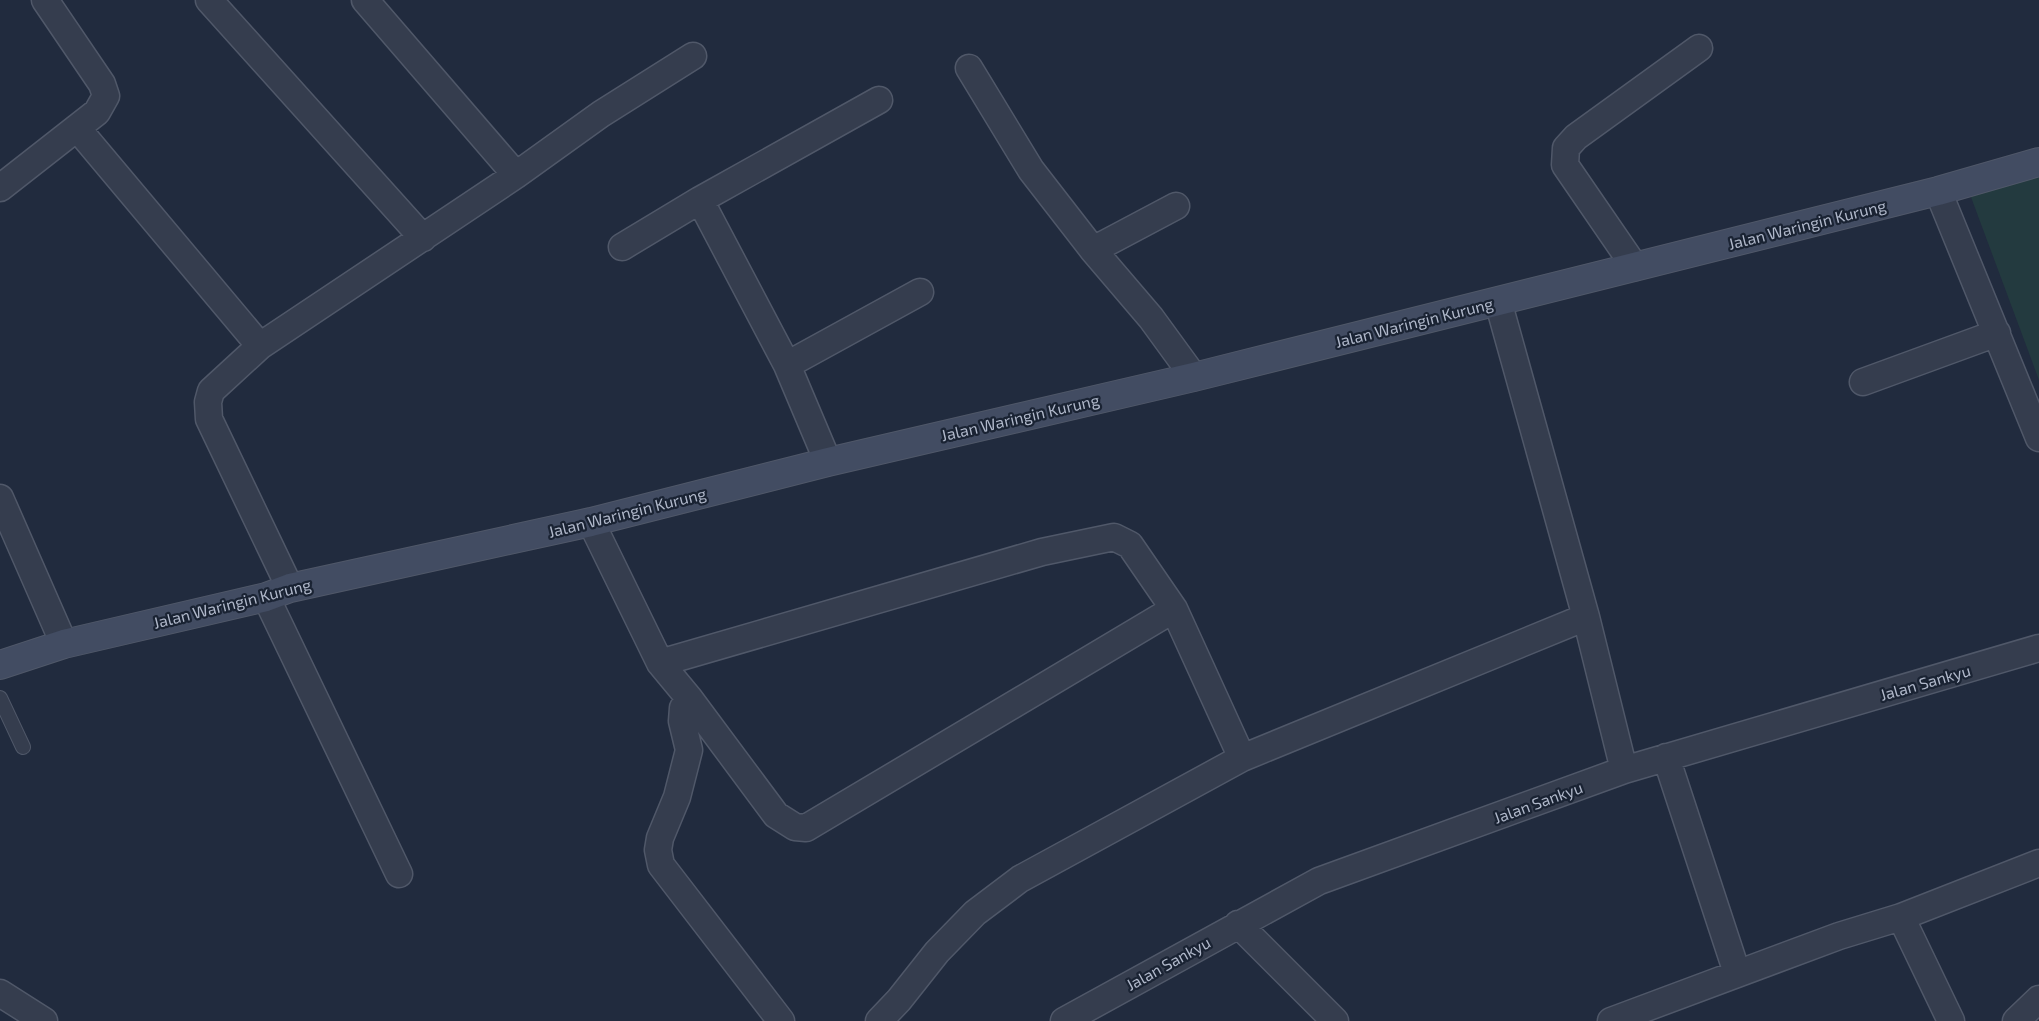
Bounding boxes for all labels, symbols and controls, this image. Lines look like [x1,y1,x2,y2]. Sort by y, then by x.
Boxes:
street label: Jalan Waringin Kurung [1726,195,1888,253]
street label: Jalan Waringin Kurung [1333,293,1495,351]
street label: Jalan Waringin Kurung [939,390,1101,444]
street label: Jalan Waringin Kurung [546,483,708,541]
street label: Jalan Waringin Kurung [151,574,313,632]
street label: Jalan Sankyu [1877,660,1973,704]
street label: Jalan Sankyu [1491,777,1585,827]
street label: Jalan Sankyu [1123,932,1213,994]

